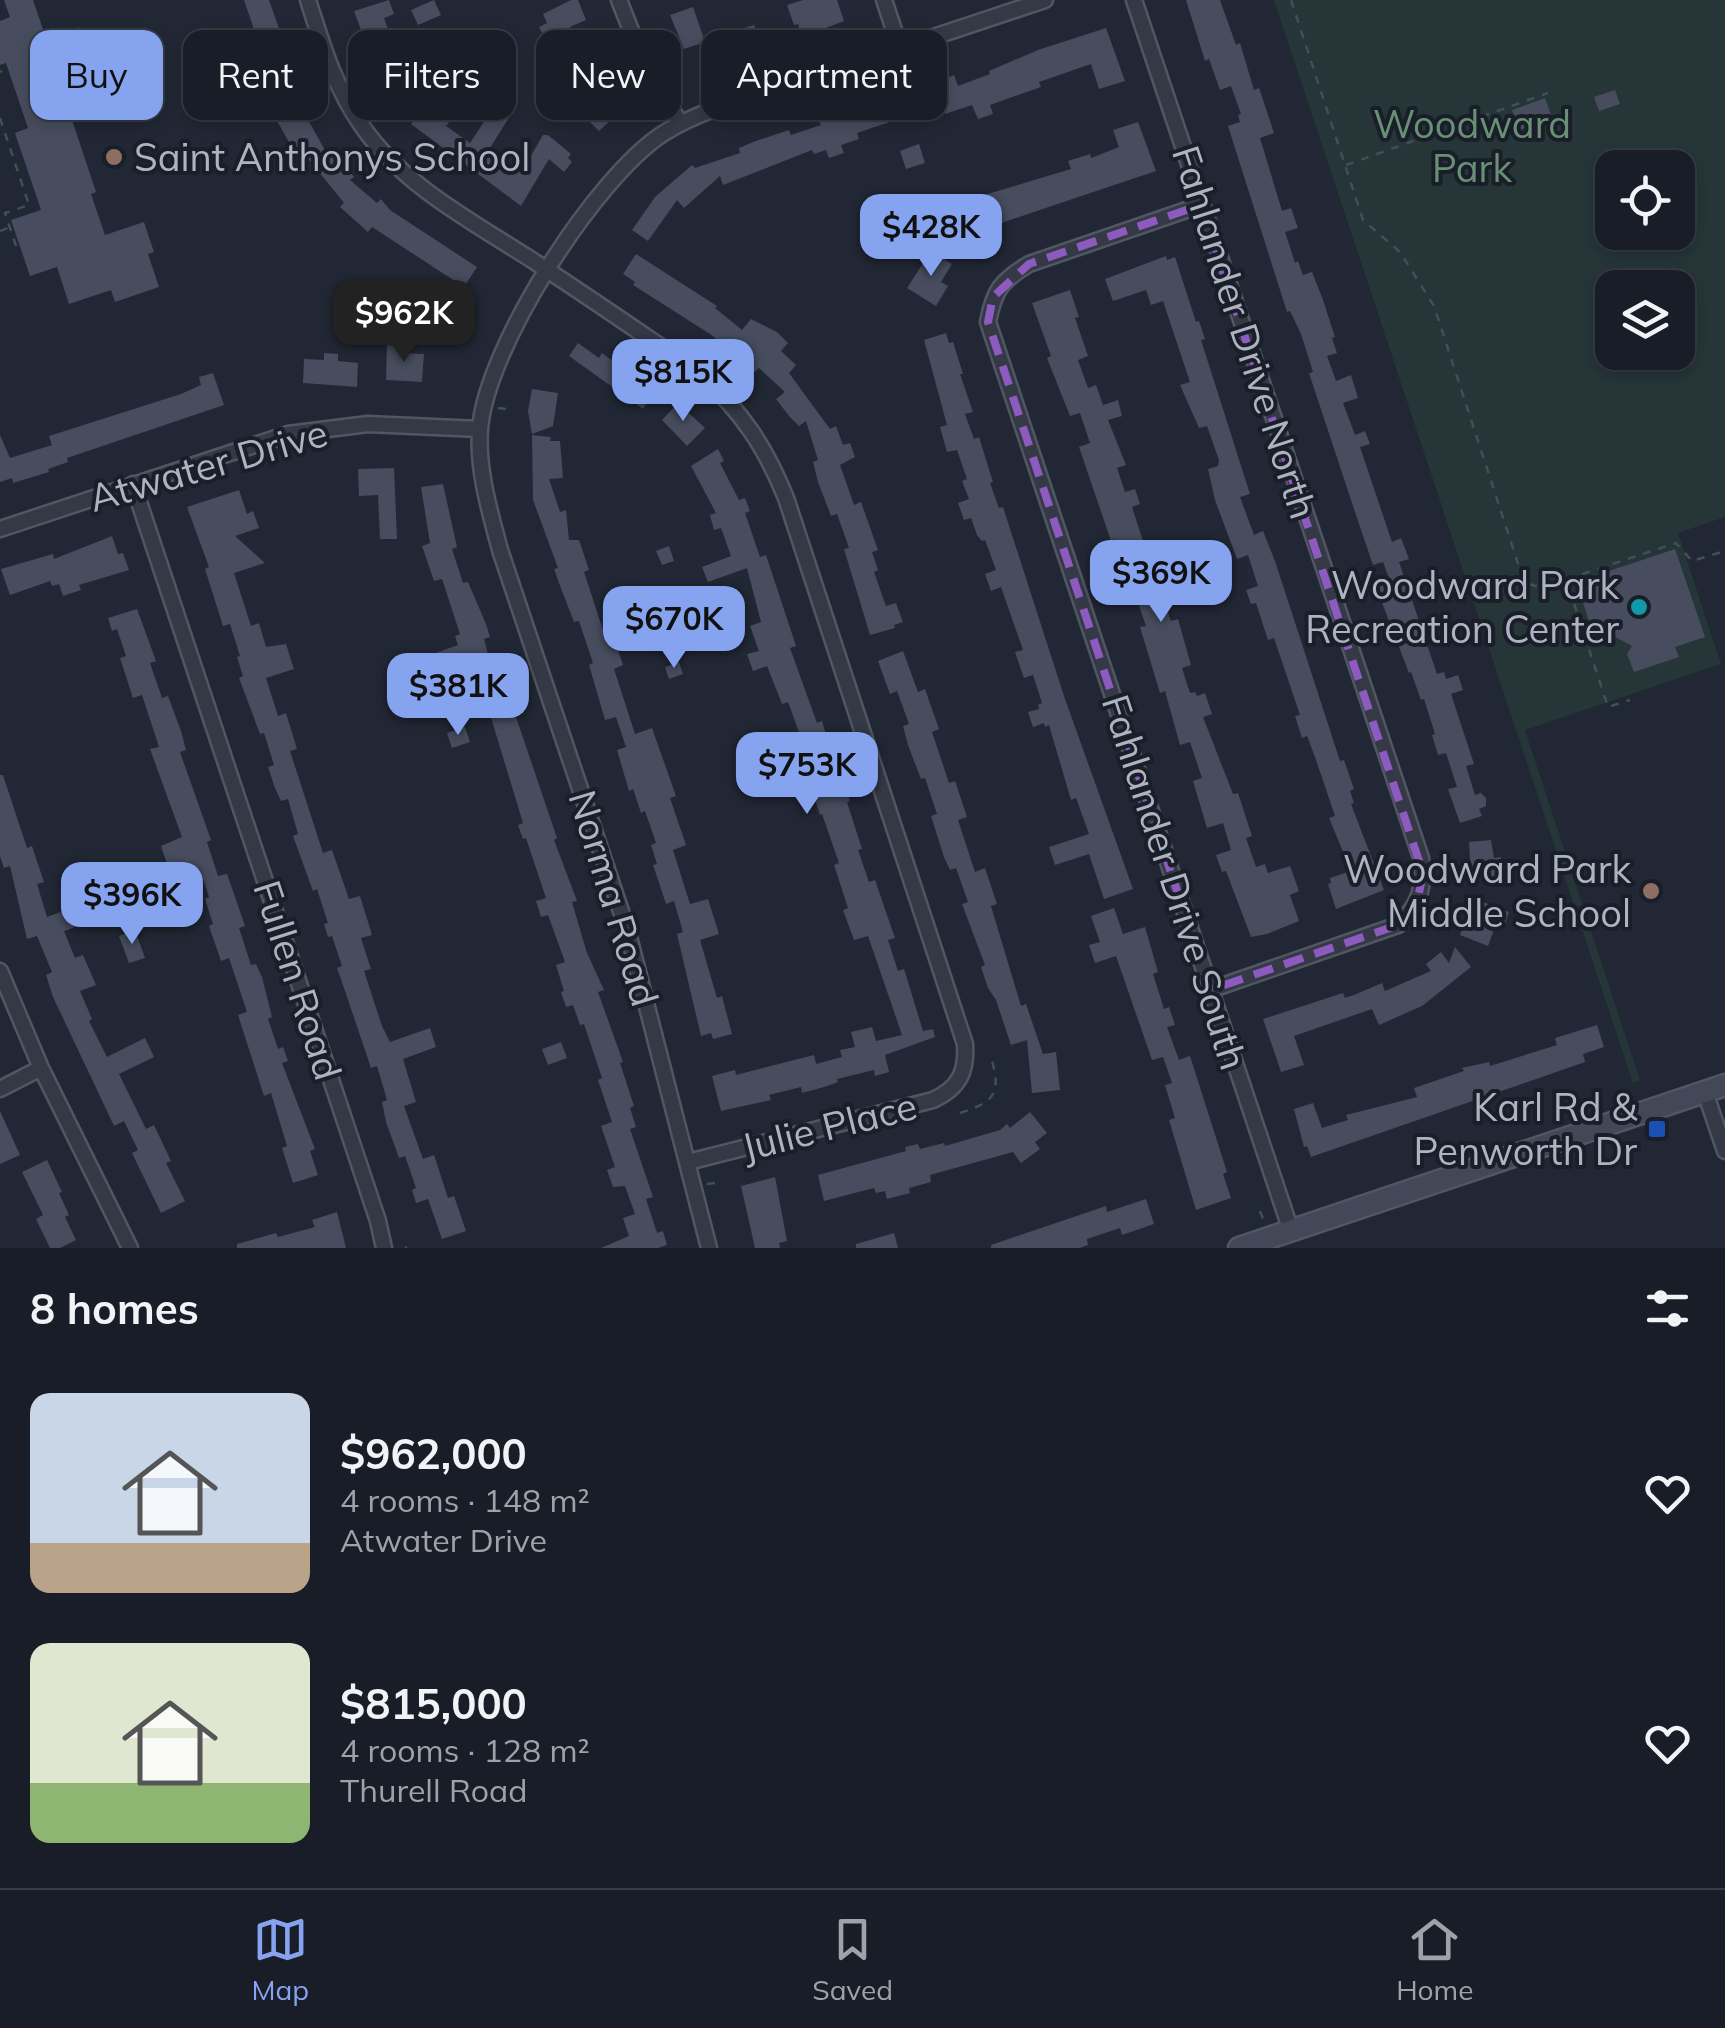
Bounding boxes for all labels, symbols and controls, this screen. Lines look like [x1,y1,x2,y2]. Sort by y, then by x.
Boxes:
chip: Buy [30,30,163,120]
chip: Rent [183,30,328,120]
chip: Filters [348,30,516,120]
chip: New [536,30,681,120]
chip: Apartment [701,30,947,120]
park label: Woodward Park [1373,100,1571,192]
place label: Saint Anthonys School [134,133,530,181]
street label: Fahlander Drive North [1162,140,1328,524]
marker: Saint Anthonys School [103,146,125,168]
map controls [1595,150,1695,370]
button: locate [1595,150,1695,250]
pin: $428K [861,194,1001,279]
text: $428K [882,206,980,246]
button: layers [1595,270,1695,370]
pin: $962K [334,280,474,365]
text: $962K [355,292,453,332]
pin: $815K [613,339,753,424]
text: $815K [634,351,732,391]
street label: Atwater Drive [83,408,333,522]
pin: $369K [1091,540,1231,625]
text: $369K [1112,552,1210,592]
place label: Woodward Park Recreation Center [1305,561,1619,653]
pin: $670K [604,586,744,671]
marker: Woodward Park Recreation Center [1628,596,1650,618]
text: $670K [625,598,723,638]
pin: $381K [388,653,528,738]
text: $381K [409,665,507,705]
street label: Fahlander Drive South [1092,688,1258,1076]
pin: $753K [737,732,877,817]
text: $753K [758,744,856,784]
street label: Norma Road [558,784,670,1012]
place label: Woodward Park Middle School [1343,845,1631,937]
pin: $396K [62,862,202,947]
text: $396K [83,874,181,914]
street label: Fullen Road [243,874,353,1086]
marker: Woodward Park Middle School [1640,880,1662,902]
street label: Julie Place [736,1081,922,1171]
place label: Karl Rd & Penworth Dr [1413,1083,1638,1175]
marker: Karl Rd & Penworth Dr [1646,1118,1668,1140]
icon: filters [1640,1281,1695,1336]
text: 8 homes [30,1282,199,1335]
text: $962,000 [340,1427,527,1480]
icon: home [110,1433,230,1553]
icon: heart [1640,1466,1695,1521]
text: 4 rooms · 148 m² [340,1480,590,1520]
text: Atwater Drive [340,1520,547,1560]
text: $815,000 [340,1677,527,1730]
icon: home [110,1683,230,1803]
icon: heart [1640,1716,1695,1771]
text: 4 rooms · 128 m² [340,1730,590,1770]
text: Thurell Road [340,1770,527,1810]
tab: Map [252,1912,309,2007]
tab: Saved [812,1912,893,2007]
tab: Home [1396,1912,1473,2007]

